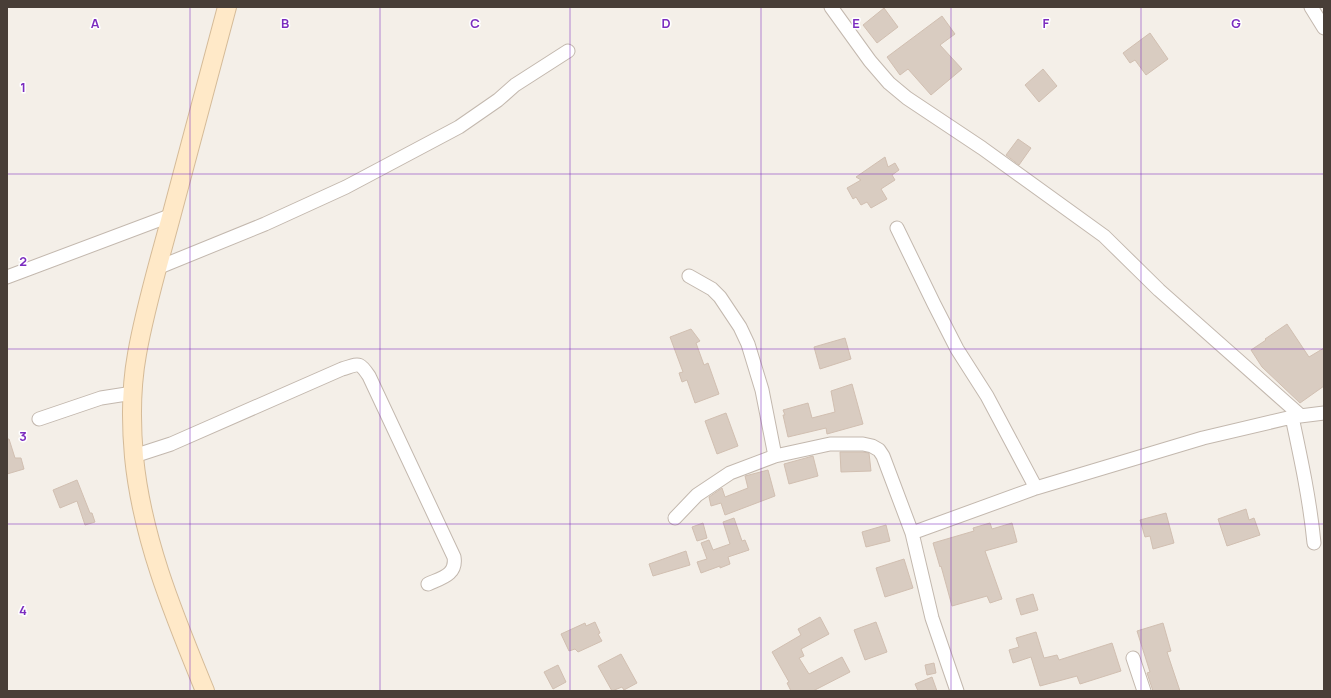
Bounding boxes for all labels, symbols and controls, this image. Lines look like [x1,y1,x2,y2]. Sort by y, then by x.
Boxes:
text: A [91,14,100,32]
text: B [281,14,289,32]
text: C [470,14,480,32]
text: D [661,14,671,32]
text: E [852,14,860,32]
text: F [1043,14,1050,32]
text: G [1231,14,1241,32]
text: 1 [20,78,26,96]
text: 2 [19,252,27,270]
text: 3 [19,427,27,445]
text: 4 [19,601,27,619]

